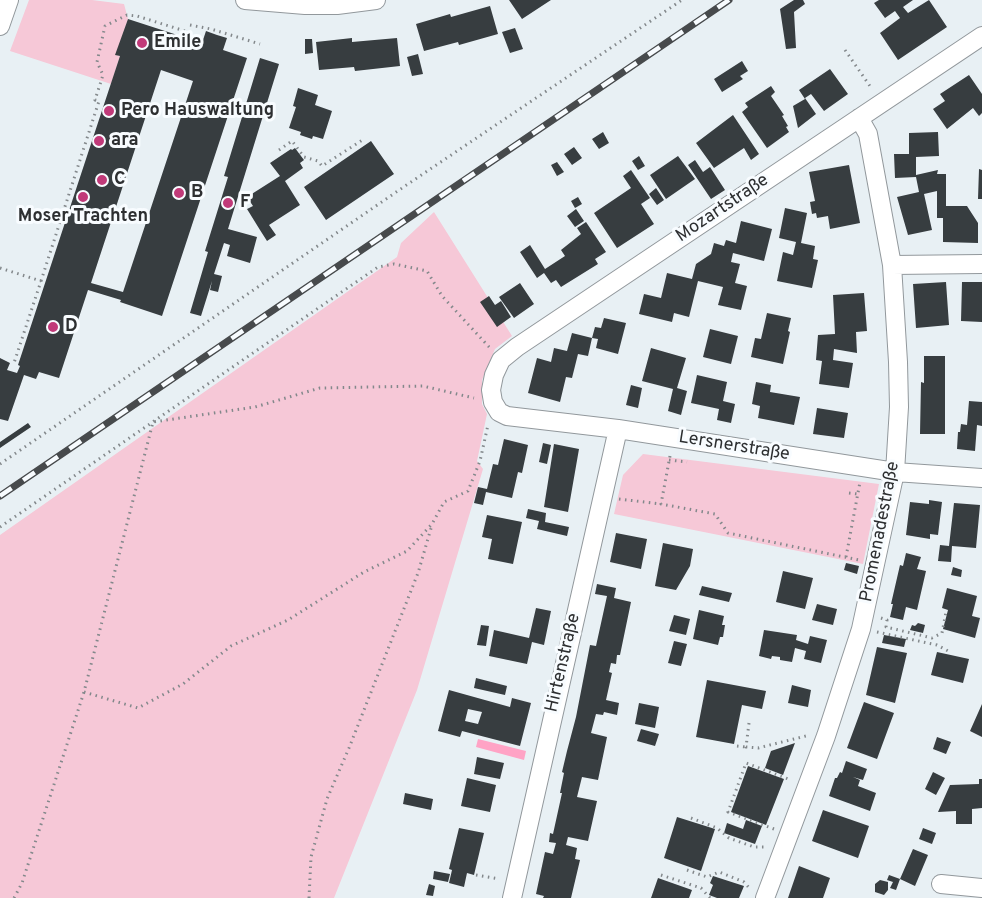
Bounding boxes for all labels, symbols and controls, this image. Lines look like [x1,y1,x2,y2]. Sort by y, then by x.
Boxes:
place label: Emile [154,32,201,54]
marker: Emile [135,36,149,50]
place label: Pero Hauswaltung [121,100,274,122]
marker: Pero Hauswaltung [102,104,116,118]
place label: ara [111,130,138,152]
marker: ara [92,134,106,148]
place label: C [114,169,125,191]
street label: Mozartstraße [673,170,773,248]
marker: C [95,173,109,187]
place label: B [191,182,203,204]
marker: B [172,186,186,200]
marker: Moser Trachten [76,190,90,204]
place label: F [240,192,250,214]
marker: F [221,196,235,210]
place label: Moser Trachten [18,206,148,228]
place label: D [65,316,78,338]
marker: D [46,320,60,334]
street label: Lersnerstraße [677,428,791,466]
street label: Promenadestraße [857,460,905,604]
street label: Hirtenstraße [542,611,586,715]

